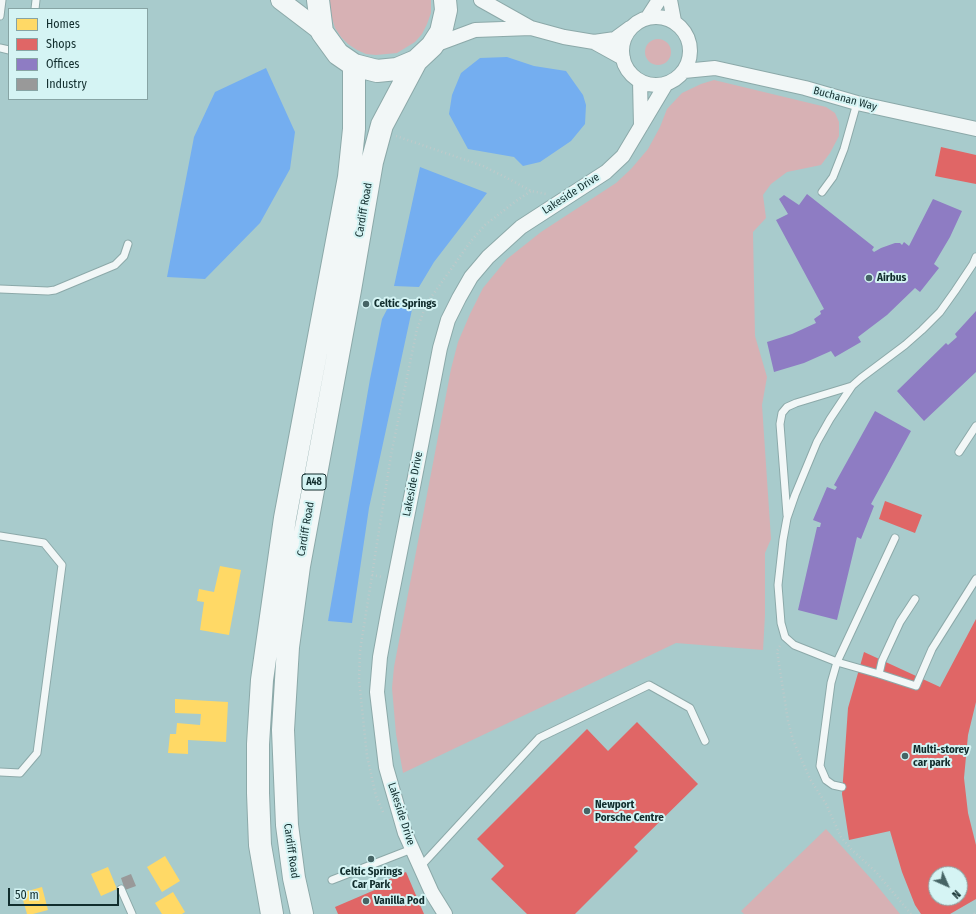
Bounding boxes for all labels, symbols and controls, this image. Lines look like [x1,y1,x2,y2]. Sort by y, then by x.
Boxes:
legend [8,8,148,100]
text: Homes [46,17,80,31]
text: Shops [46,37,76,51]
text: Offices [46,57,79,71]
text: Industry [46,77,87,91]
street label: Buchanan Way [812,84,878,114]
street label: Lakeside Drive [540,171,602,217]
street label: Cardiff Road [353,182,375,238]
place label: Airbus [877,271,906,285]
marker: Airbus [864,273,874,283]
place label: Celtic Springs [374,297,436,311]
marker: Celtic Springs [361,299,371,309]
street label: Lakeside Drive [400,451,426,517]
road number: A48 [302,474,326,490]
street label: Cardiff Road [295,501,317,557]
place label: Multi-storey car park [913,743,969,769]
marker: Multi-storey car park [900,751,910,761]
street label: Lakeside Drive [385,781,417,847]
place label: Newport Porsche Centre [595,798,664,824]
marker: Newport Porsche Centre [582,806,592,816]
street label: Cardiff Road [281,823,301,879]
marker: Celtic Springs Car Park [366,854,376,864]
place label: Celtic Springs Car Park [340,865,402,891]
north arrow [928,866,968,906]
scale bar [10,880,121,906]
text: N [949,887,963,901]
text: 50 m [15,888,39,902]
place label: Vanilla Pod [374,894,425,908]
marker: Vanilla Pod [361,896,371,906]

